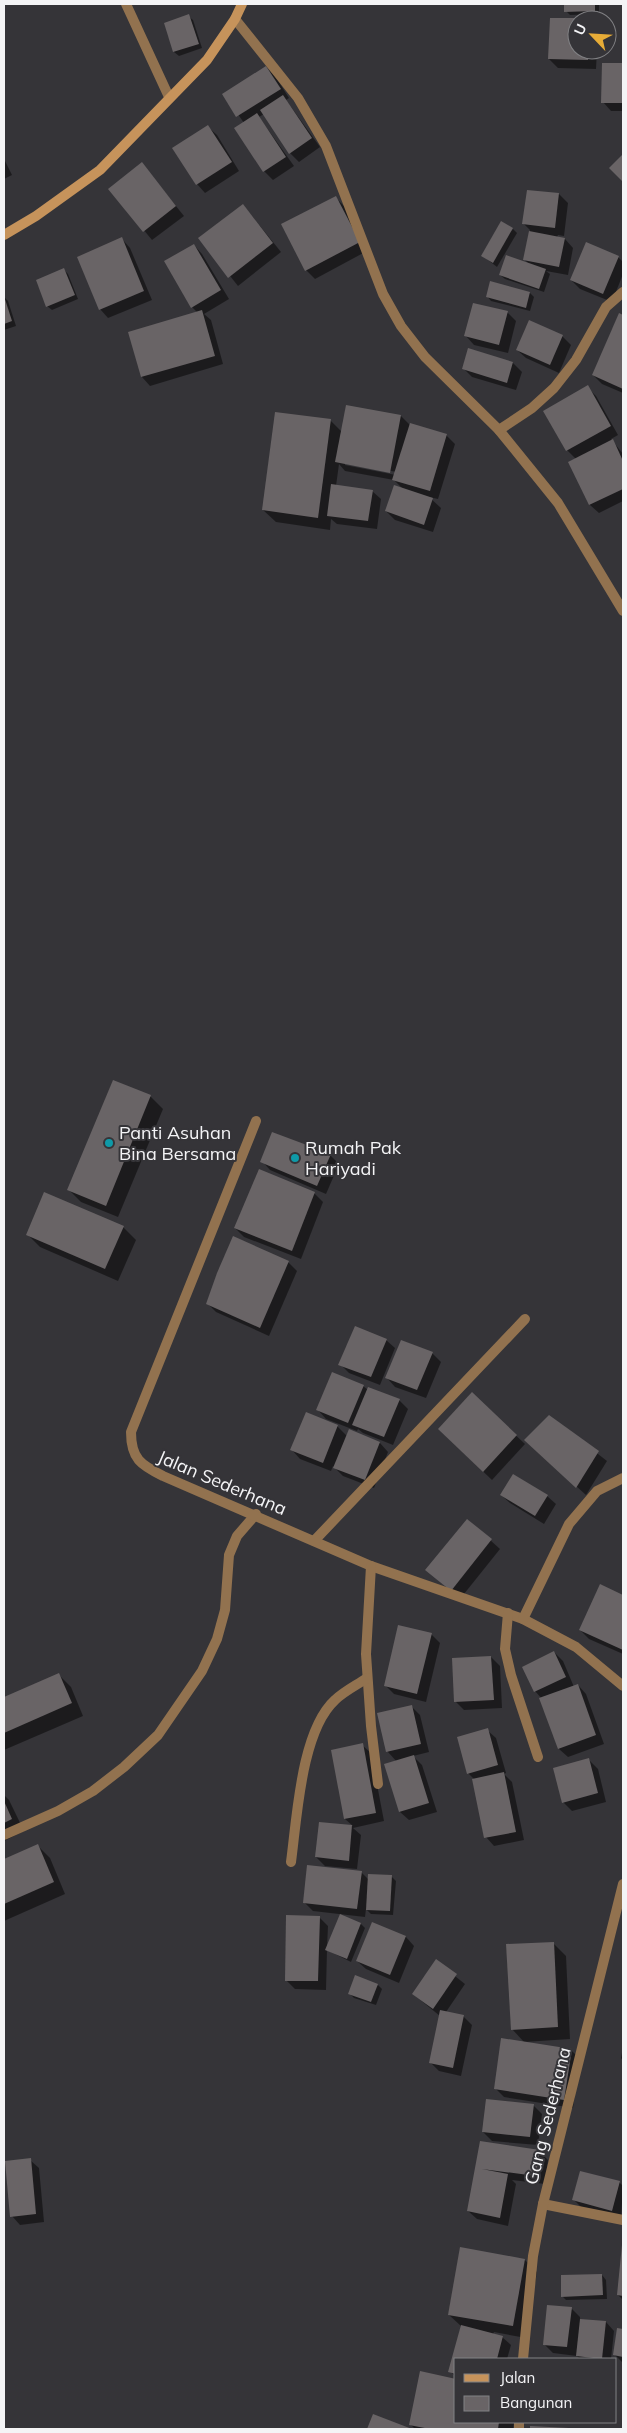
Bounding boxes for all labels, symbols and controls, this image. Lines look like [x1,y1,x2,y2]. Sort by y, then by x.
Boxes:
north arrow [567,10,617,60]
text: U [570,21,591,38]
place label: Panti Asuhan Bina Bersama [119,1121,236,1165]
place label: Rumah Pak Hariyadi [305,1136,402,1180]
marker: Panti Asuhan Bina Bersama [103,1137,115,1149]
marker: Rumah Pak Hariyadi [289,1152,301,1164]
street label: Jalan Sederhana [154,1445,290,1520]
street label: Gang Sederhana [519,2045,576,2187]
legend [454,2358,617,2423]
text: Jalan [500,2368,535,2387]
text: Bangunan [500,2393,572,2412]

